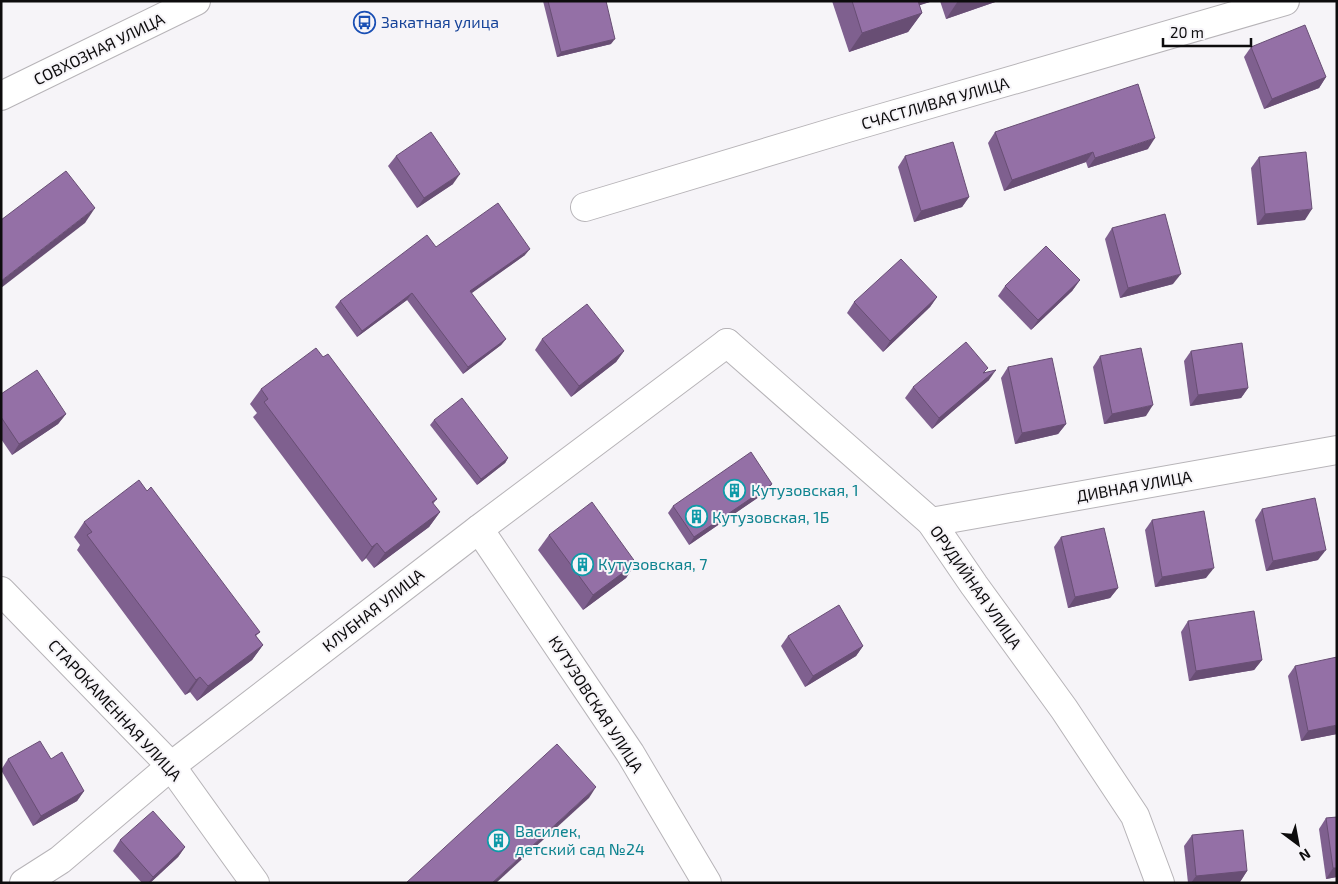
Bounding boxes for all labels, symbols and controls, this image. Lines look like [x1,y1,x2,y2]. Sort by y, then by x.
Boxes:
street label: СОВХОЗНАЯ УЛИЦА [30,9,167,88]
bus stop icon: Закатная улица [353,10,377,34]
place label: Закатная улица [381,12,499,32]
scale bar [1163,15,1250,47]
text: 20 m [1170,23,1204,41]
street label: СЧАСТЛИВАЯ УЛИЦА [859,72,1011,133]
street label: ДИВНАЯ УЛИЦА [1075,466,1193,505]
building icon: Кутузовская, 1 [723,478,747,502]
place label: Кутузовская, 1 [751,480,859,500]
building icon: Кутузовская, 1Б [684,505,708,529]
place label: Кутузовская, 1Б [712,507,829,527]
street label: ОРУДИЙНАЯ УЛИЦА [927,521,1026,652]
building icon: Кутузовская, 7 [570,552,594,576]
place label: Кутузовская, 7 [598,554,708,574]
street label: КЛУБНАЯ УЛИЦА [318,564,427,655]
street label: КУТУЗОВСКАЯ УЛИЦА [545,632,648,776]
street label: СТАРОКАМЕННАЯ УЛИЦА [45,635,186,784]
north arrow [1273,819,1323,869]
place label: Василек, детский сад №24 [515,821,645,858]
building icon: Василек, детский сад №24 [487,828,511,852]
text: N [1296,846,1314,865]

